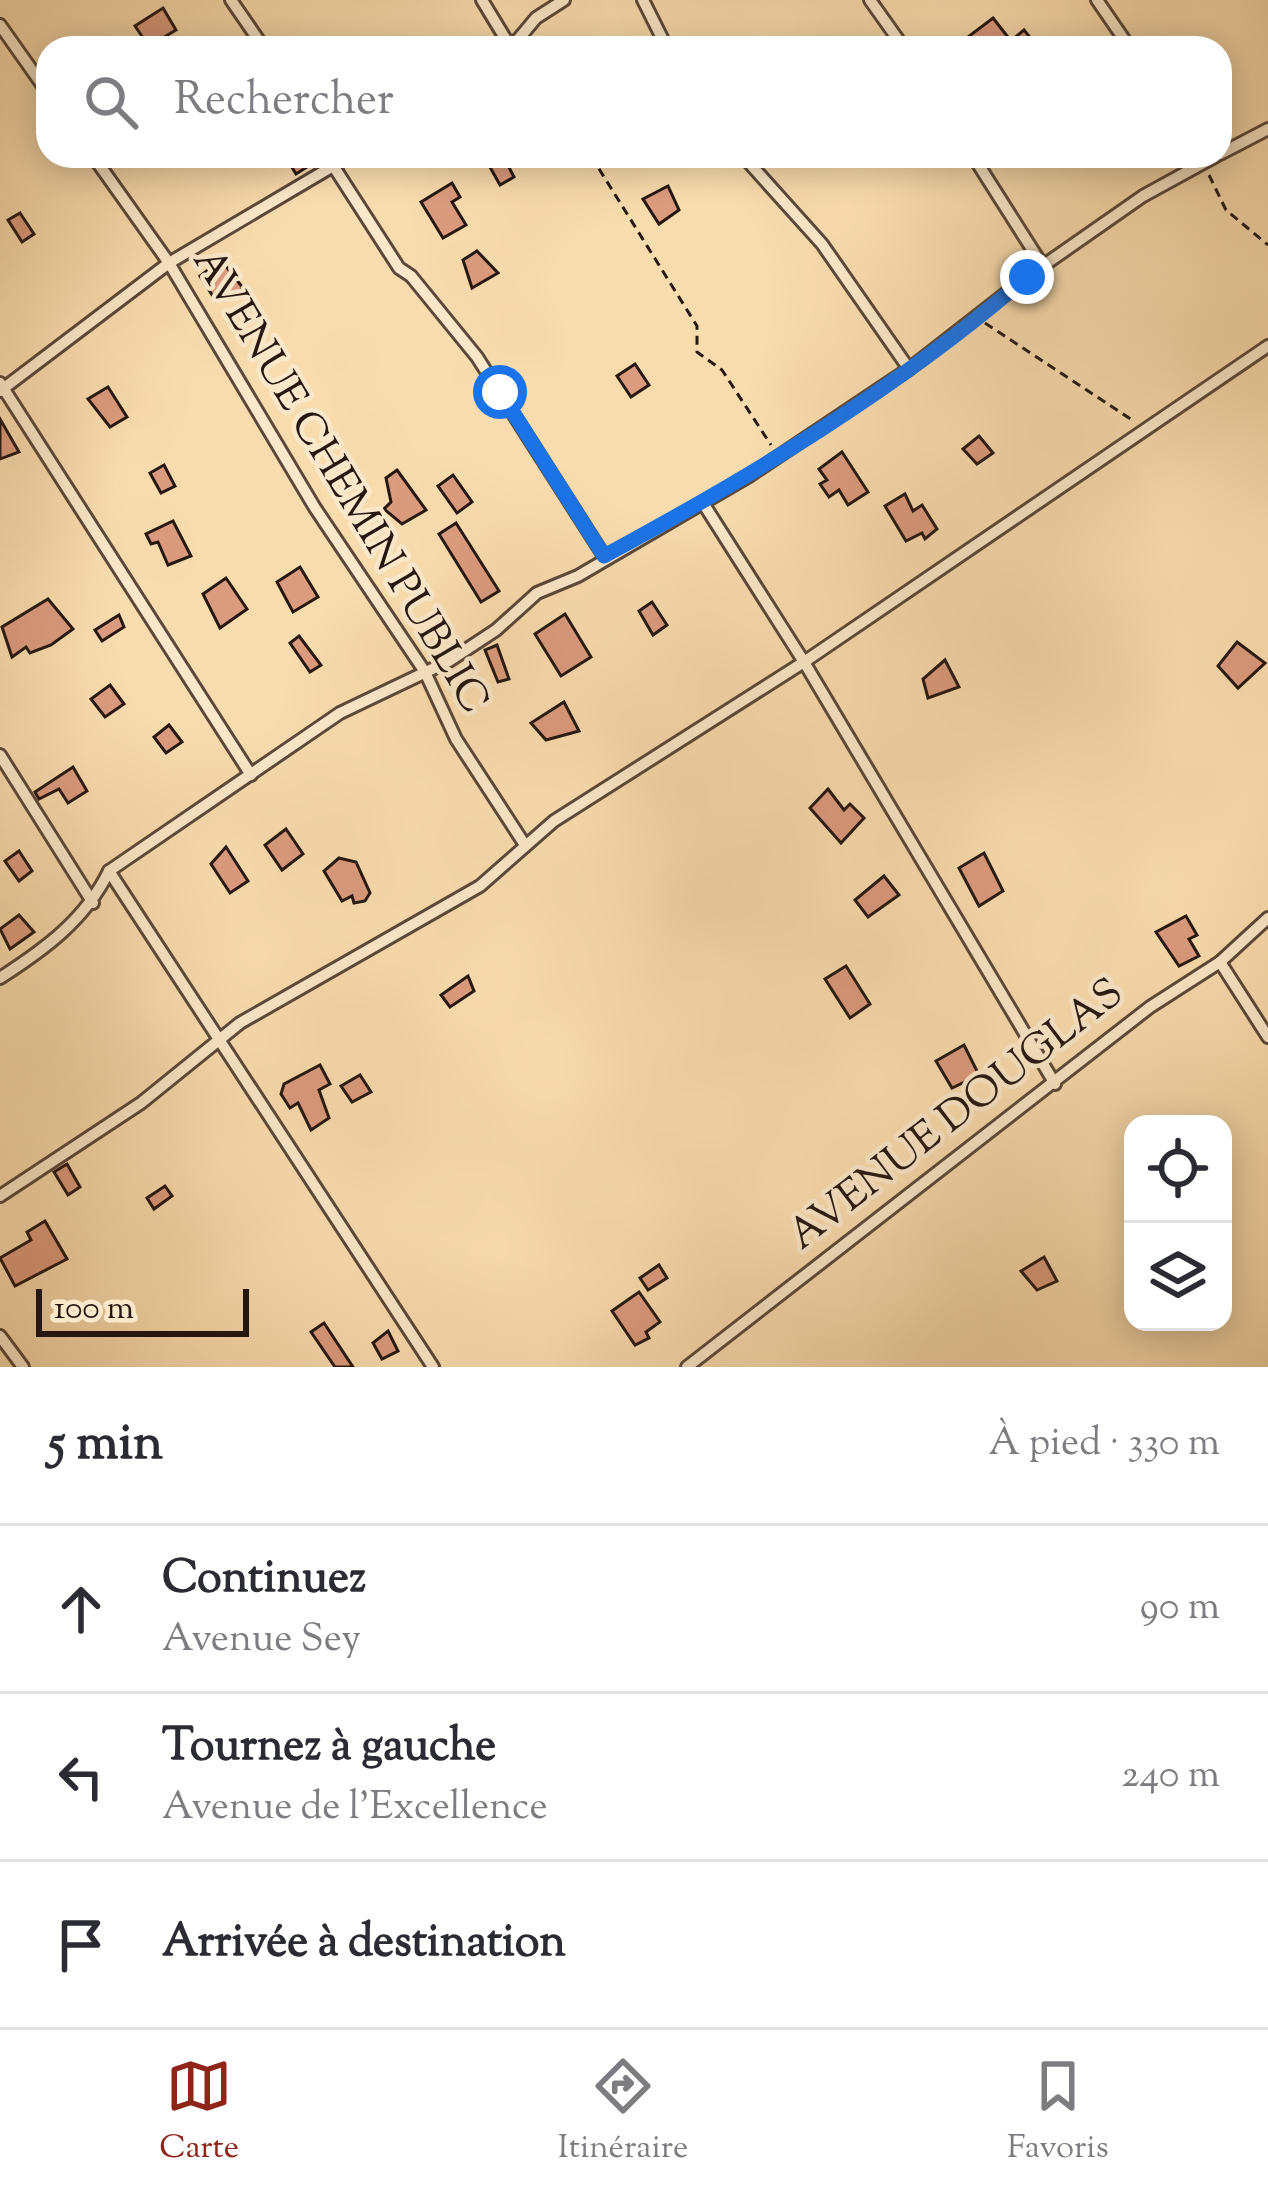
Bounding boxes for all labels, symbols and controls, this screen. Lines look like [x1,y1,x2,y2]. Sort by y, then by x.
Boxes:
search box [36,36,1232,168]
icon: search [78,69,144,135]
text: Rechercher [174,70,394,135]
street label: AVENUE CHEMIN PUBLIC [176,238,502,726]
route end [1000,250,1054,304]
route start [473,365,527,419]
street label: AVENUE DOUGLAS [777,966,1137,1266]
map controls [1124,1115,1232,1331]
button: locate [1124,1115,1232,1223]
button: layers [1124,1223,1232,1331]
scale bar [36,1283,249,1336]
text: 100 m [54,1286,134,1334]
text: 5 min [48,1409,163,1482]
text: À pied · 330 m [988,1417,1220,1473]
text: Continuez [162,1548,366,1613]
icon: ahead [48,1576,114,1642]
text: 90 m [1140,1581,1220,1637]
text: Avenue Sey [162,1613,361,1669]
text: Tournez à gauche [162,1716,496,1781]
icon: left [48,1744,114,1810]
text: 240 m [1121,1749,1220,1805]
text: Avenue de l'Excellence [162,1781,548,1837]
icon: arrive [48,1912,114,1978]
text: Arrivée à destination [162,1912,566,1977]
tab: Carte [159,2053,239,2173]
tab: Itinéraire [558,2053,688,2173]
tab: Favoris [1007,2053,1109,2173]

